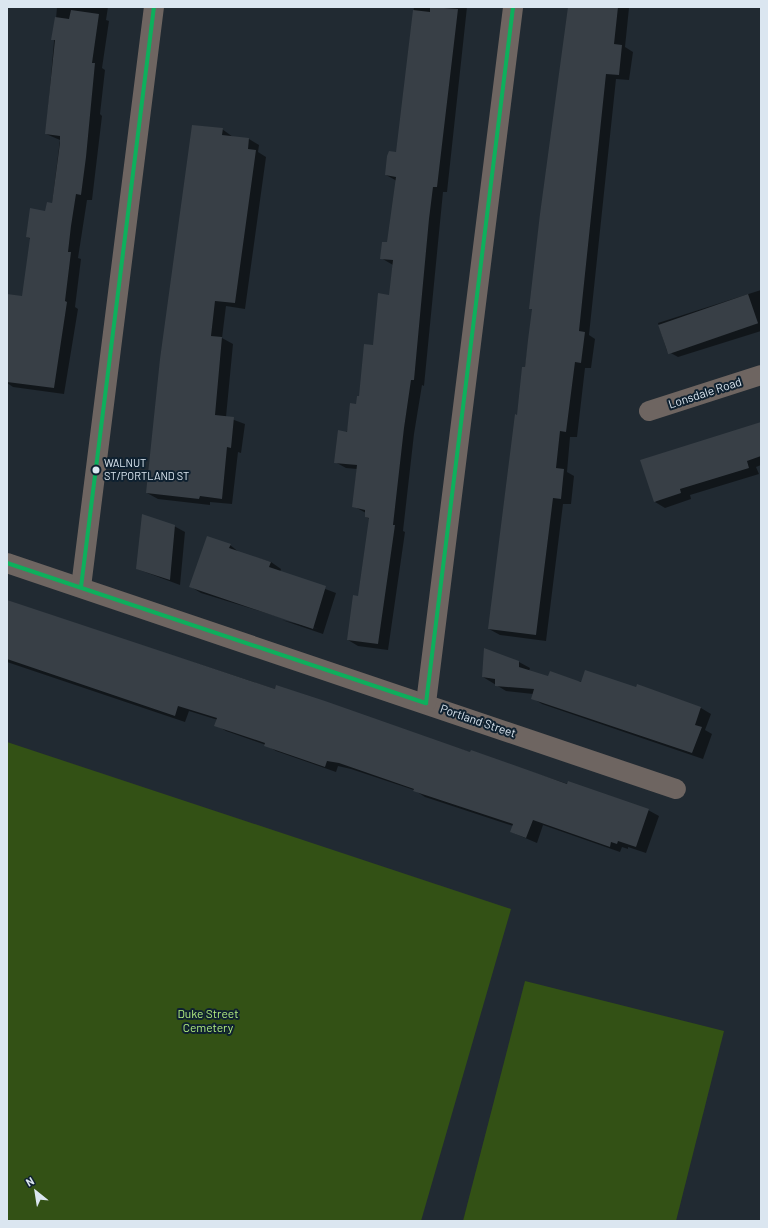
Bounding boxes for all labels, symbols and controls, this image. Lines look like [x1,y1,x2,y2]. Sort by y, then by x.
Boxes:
street label: Lonsdale Road [666,374,744,412]
place label: WALNUT ST/PORTLAND ST [104,457,189,483]
marker: WALNUT ST/PORTLAND ST [91,465,101,475]
street label: Portland Street [438,701,518,741]
park label: Duke Street Cemetery [177,1007,239,1035]
north arrow [16,1172,56,1212]
text: N [23,1174,36,1189]

